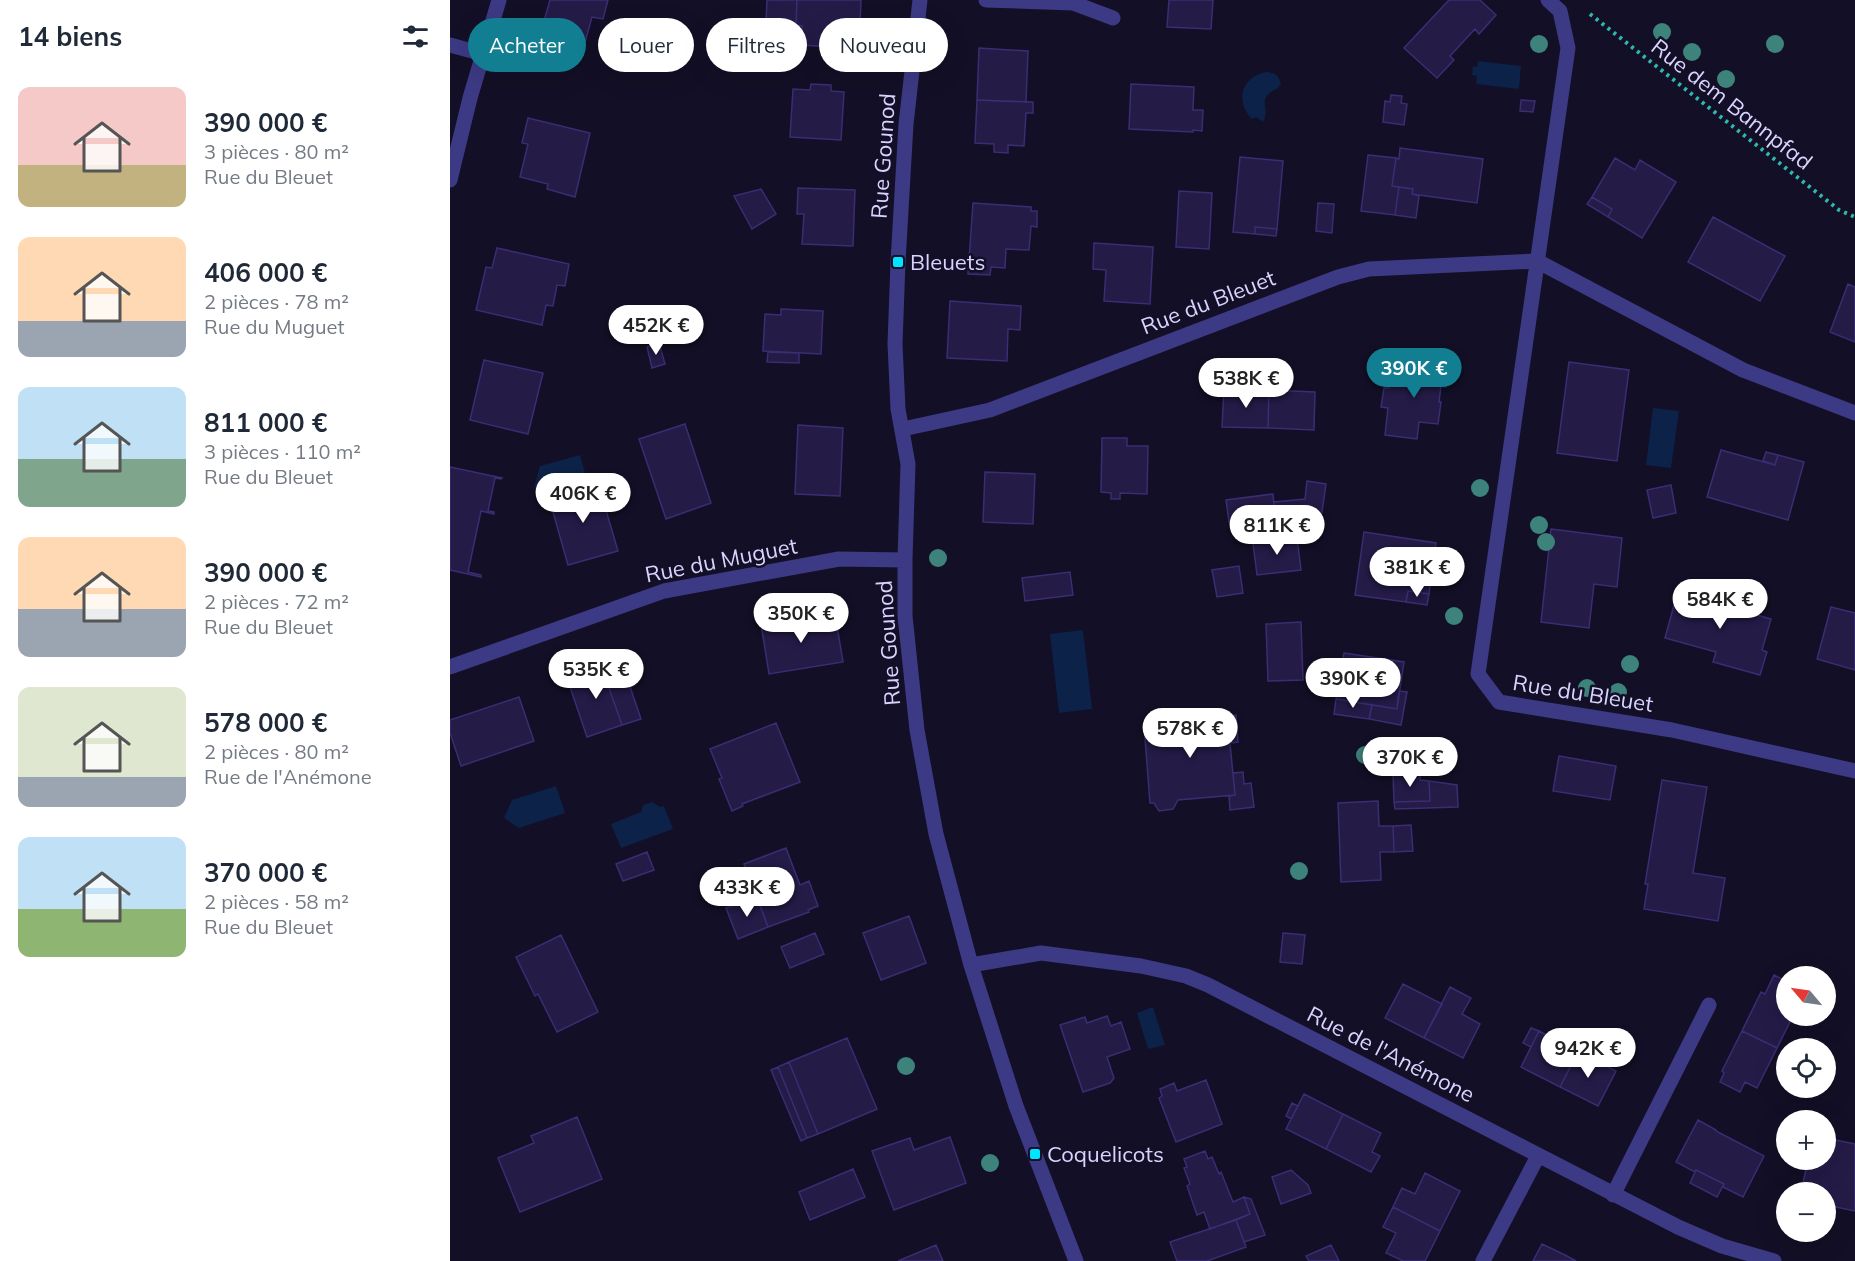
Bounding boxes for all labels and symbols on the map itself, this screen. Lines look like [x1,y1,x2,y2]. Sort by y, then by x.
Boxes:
street label: Rue dem Bannpfad [1646,32,1818,176]
street label: Rue Gounod [865,92,901,220]
place label: Bleuets [910,248,985,276]
marker: Bleuets [891,255,905,269]
street label: Rue du Bleuet [1137,263,1279,340]
pin: 452K € [607,305,705,356]
pin: 390K € [1365,348,1463,399]
pin: 538K € [1197,358,1295,409]
pin: 406K € [534,473,632,524]
pin: 811K € [1228,505,1326,556]
street label: Rue du Muguet [643,531,800,588]
pin: 381K € [1368,547,1466,598]
street label: Rue Gounod [870,579,906,707]
pin: 584K € [1671,579,1769,630]
pin: 350K € [752,593,850,644]
pin: 535K € [547,649,645,700]
pin: 390K € [1304,658,1402,709]
street label: Rue du Bleuet [1511,668,1655,718]
pin: 578K € [1141,708,1239,759]
pin: 370K € [1361,737,1459,788]
pin: 433K € [698,867,796,918]
north arrow [1776,966,1836,1026]
street label: Rue de l'Anémone [1302,1000,1480,1108]
pin: 942K € [1539,1028,1637,1079]
place label: Coquelicots [1047,1140,1164,1168]
marker: Coquelicots [1028,1147,1042,1161]

